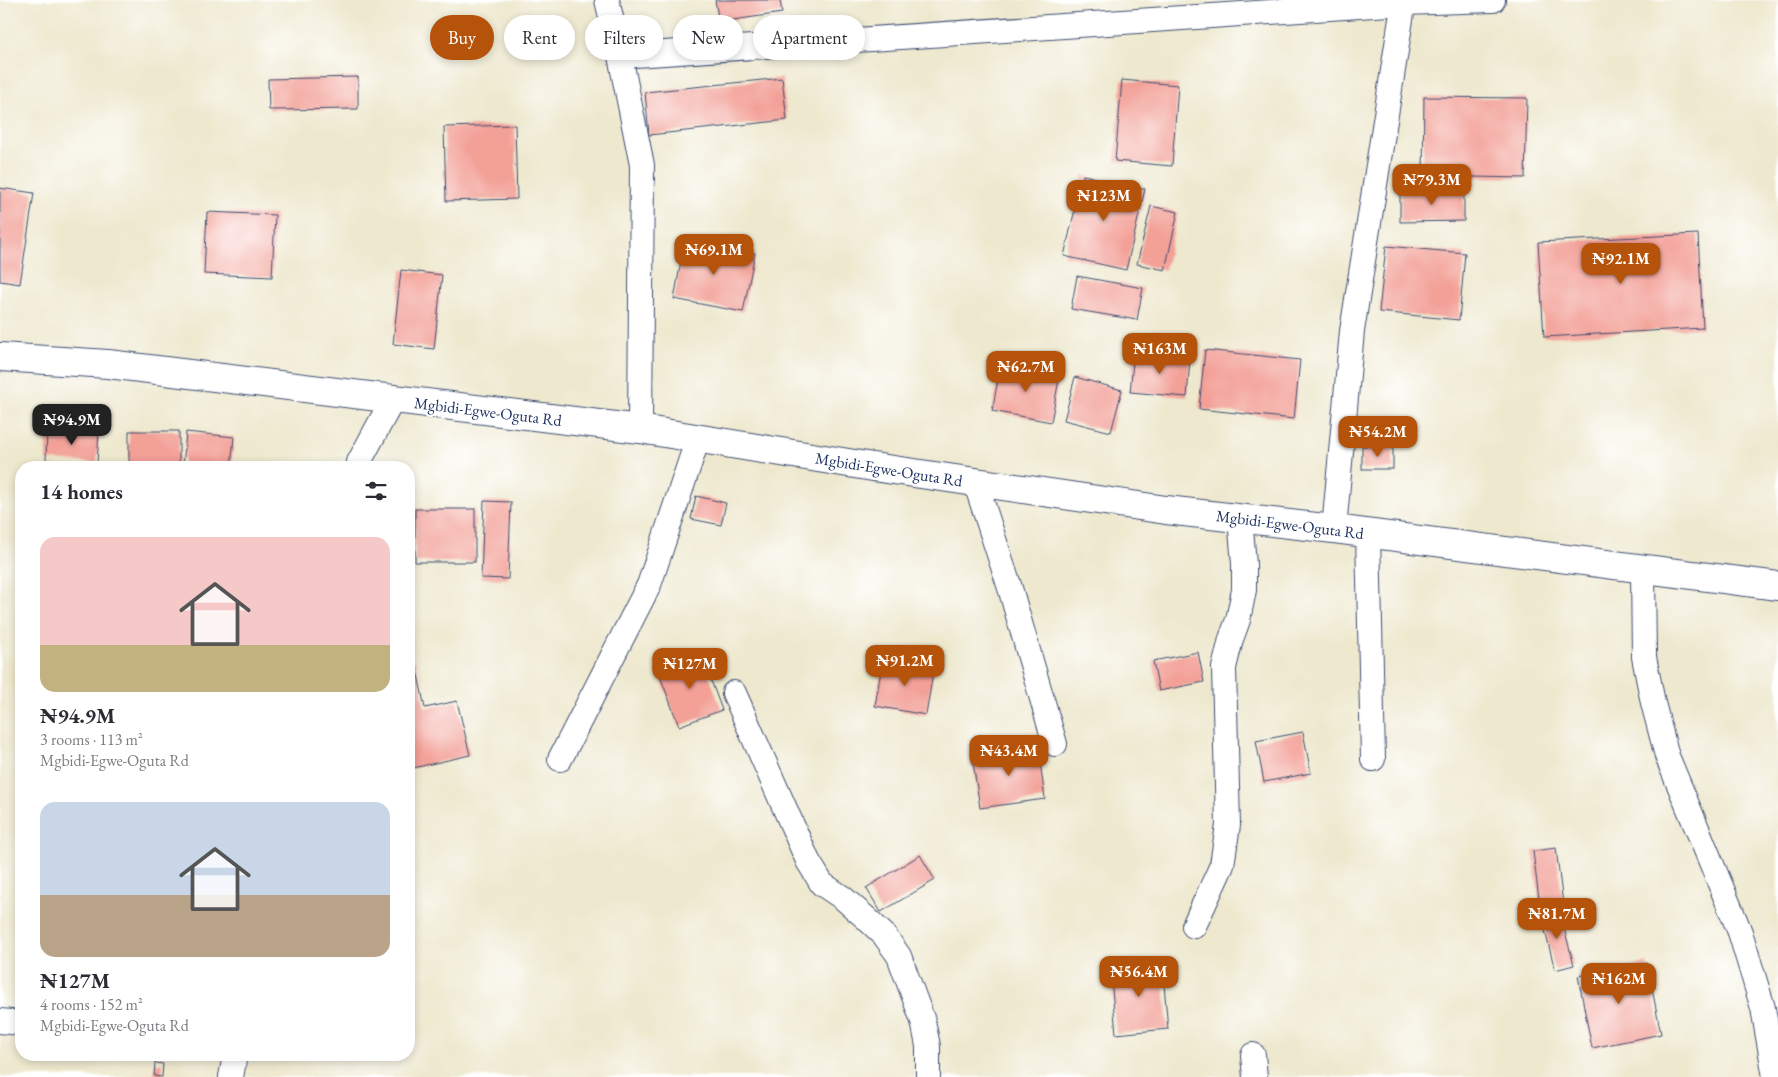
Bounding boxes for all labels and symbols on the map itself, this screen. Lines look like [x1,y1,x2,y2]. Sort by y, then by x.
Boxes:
pin: ₦79.3M [1391,164,1473,206]
pin: ₦123M [1069,180,1139,222]
pin: ₦69.1M [673,234,755,276]
pin: ₦92.1M [1580,242,1662,285]
pin: ₦163M [1125,332,1195,375]
pin: ₦62.7M [985,350,1067,393]
street label: Mgbidi-Egwe-Oguta Rd [413,392,564,431]
pin: ₦94.9M [31,404,113,446]
pin: ₦54.2M [1337,416,1419,458]
street label: Mgbidi-Egwe-Oguta Rd [814,447,965,492]
street label: Mgbidi-Egwe-Oguta Rd [1215,505,1366,544]
pin: ₦91.2M [864,644,946,687]
pin: ₦127M [655,648,725,690]
pin: ₦43.4M [968,734,1050,777]
pin: ₦81.7M [1516,898,1598,940]
pin: ₦56.4M [1098,956,1180,998]
pin: ₦162M [1584,962,1654,1005]

